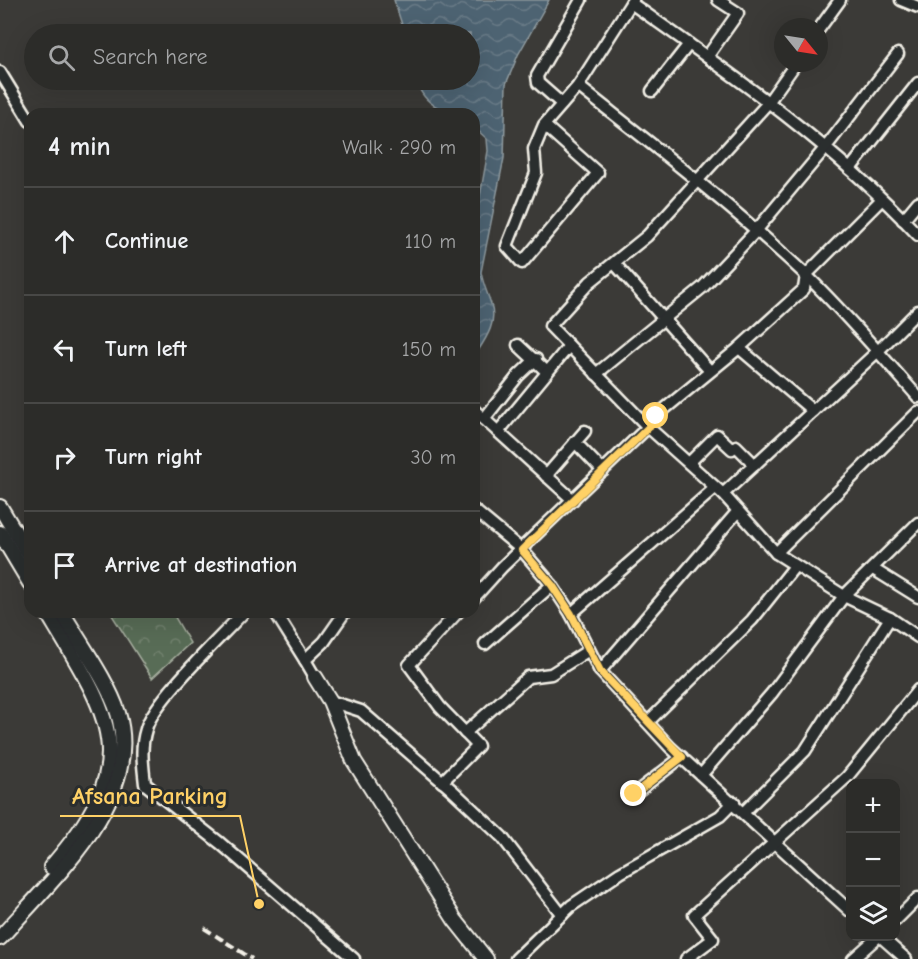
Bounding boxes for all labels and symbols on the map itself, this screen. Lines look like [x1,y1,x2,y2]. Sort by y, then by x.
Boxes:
north arrow [774,18,828,72]
route start [642,402,668,428]
callout: Afsana Parking [60,774,240,816]
route end [620,780,646,806]
text: Afsana Parking [72,782,228,810]

